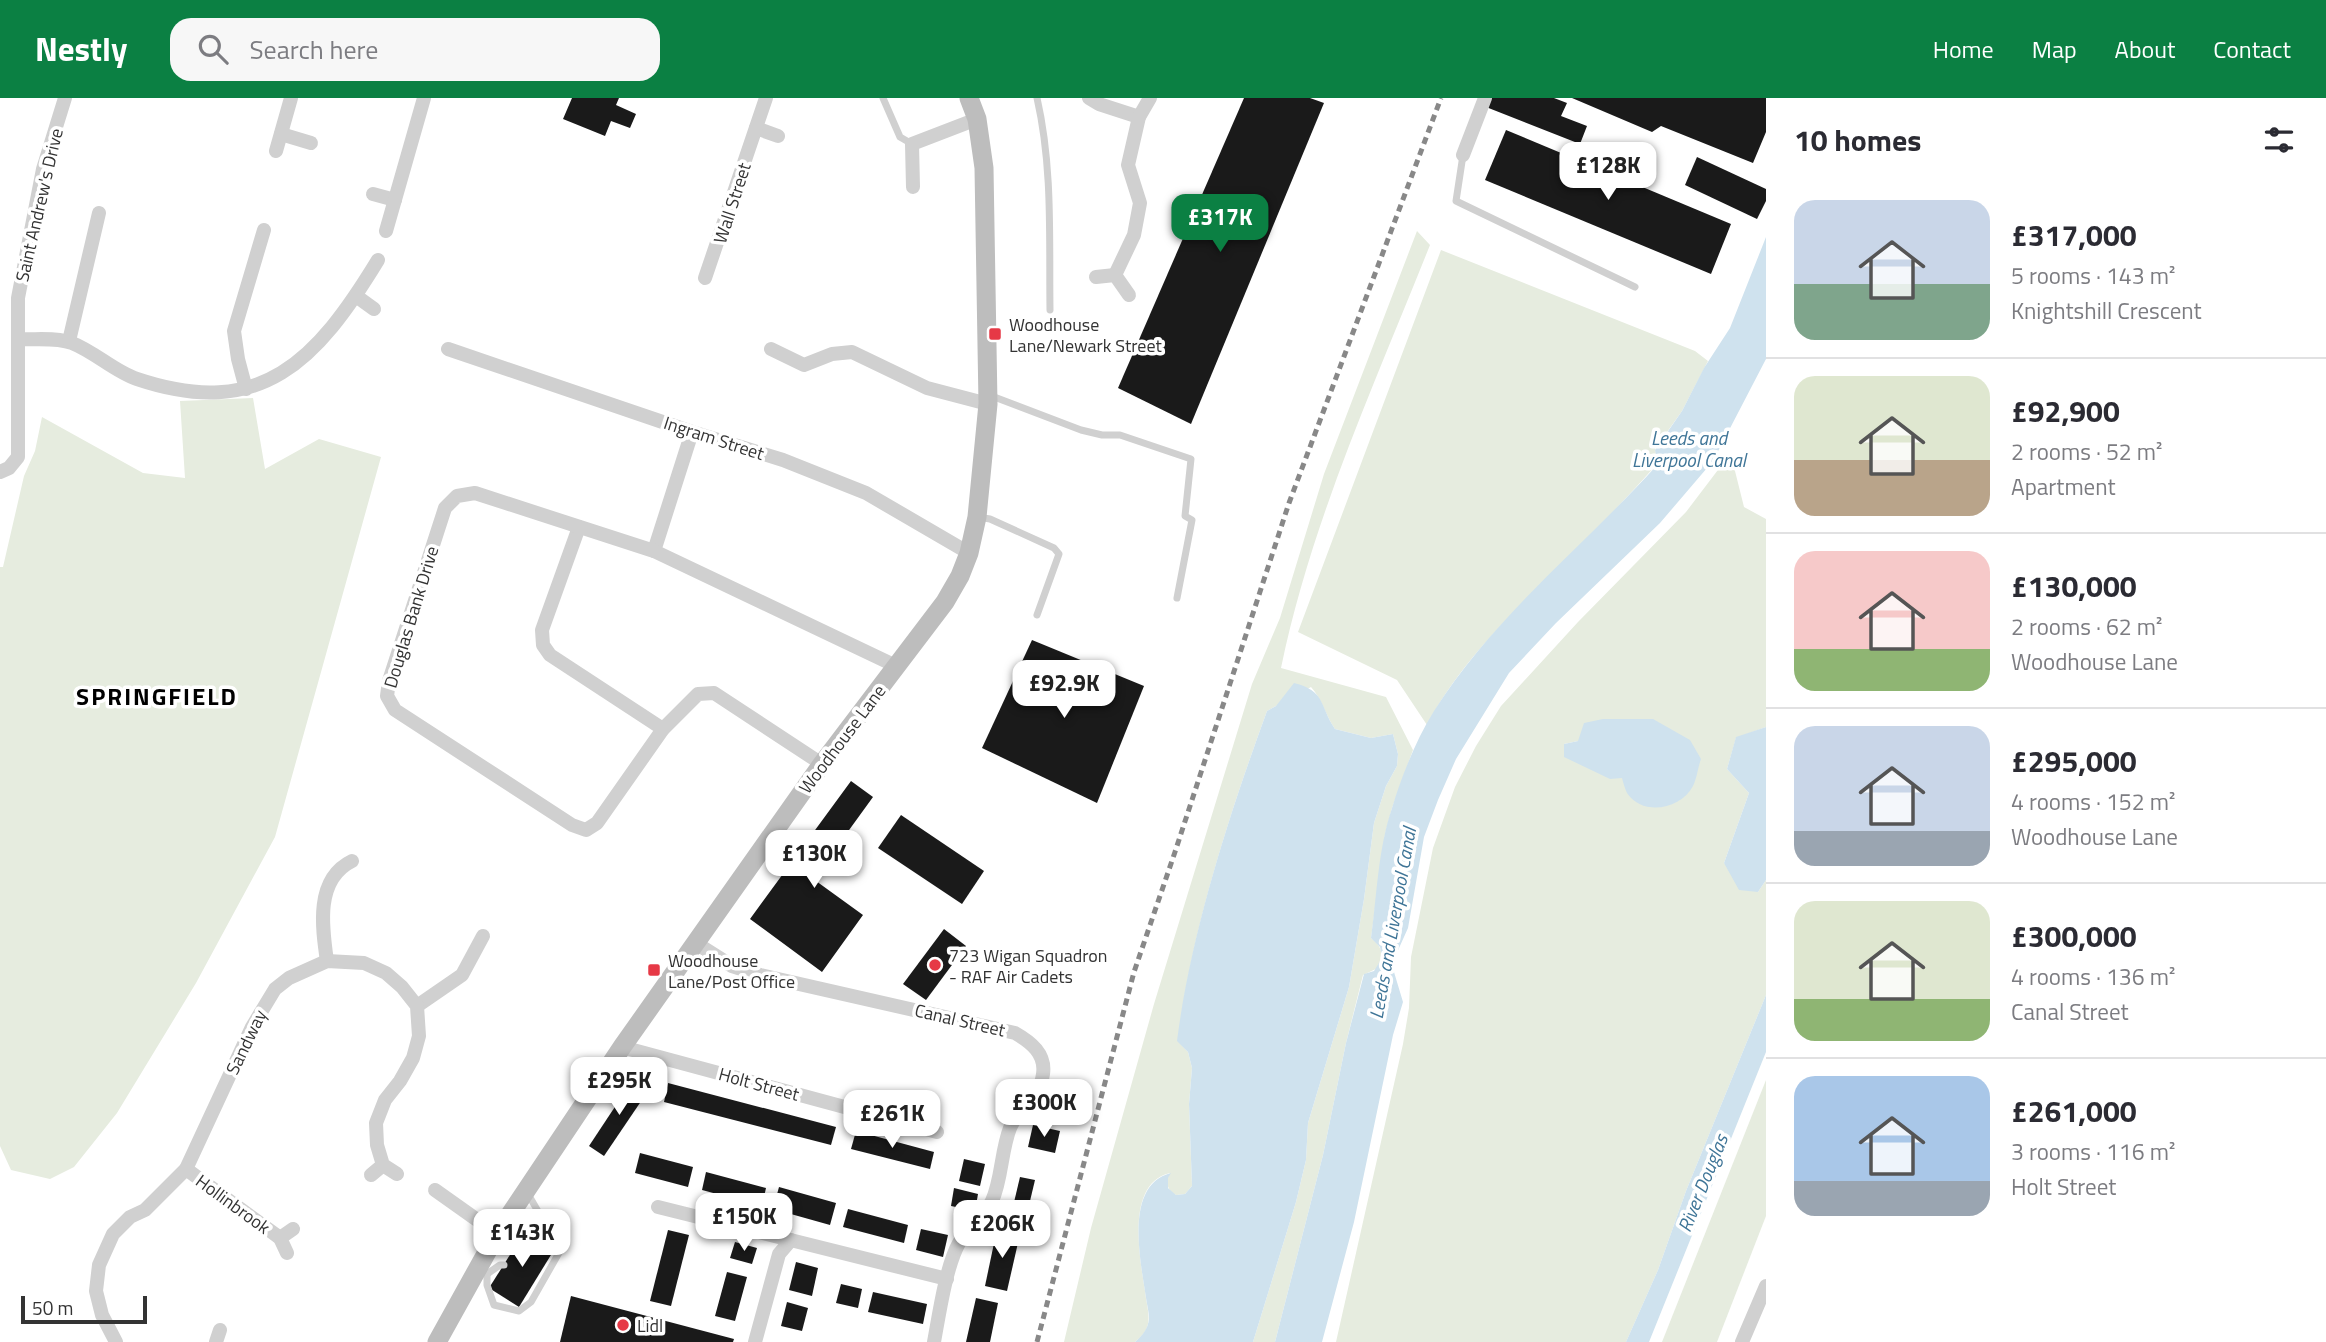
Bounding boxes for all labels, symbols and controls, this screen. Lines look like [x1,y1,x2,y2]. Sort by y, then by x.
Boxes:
search box [170,18,660,81]
text: Nestly [35,24,128,74]
icon: search [194,30,232,68]
text: Search here [250,30,378,69]
text: Home [1933,31,1994,67]
text: Map [2032,31,2077,67]
text: About [2115,31,2175,67]
text: Contact [2213,31,2291,67]
text: 10 homes [1794,117,1921,163]
icon: filters [2260,121,2298,159]
street label: Saint Andrew's Drive [8,126,70,284]
pin: £128K [1559,142,1657,202]
text: £128K [1575,147,1641,182]
street label: Wall Street [706,159,758,247]
pin: £317K [1171,194,1269,254]
text: £317K [1187,199,1253,234]
text: £317,000 [2011,212,2137,258]
icon: home [1850,228,1934,312]
text: 5 rooms · 143 m² [2011,258,2175,293]
text: Knightshill Crescent [2011,293,2202,328]
place label: Woodhouse Lane/Newark Street [1009,311,1162,359]
marker: Woodhouse Lane/Newark Street [987,326,1003,342]
text: £92,900 [2011,388,2120,434]
icon: home [1850,404,1934,488]
street label: Ingram Street [660,409,768,467]
water label: Leeds and Liverpool Canal [1632,423,1748,474]
text: 2 rooms · 52 m² [2011,434,2162,469]
text: Apartment [2011,469,2116,504]
street label: Douglas Bank Drive [377,543,445,691]
text: £130,000 [2011,563,2137,609]
icon: home [1850,579,1934,663]
text: 2 rooms · 62 m² [2011,609,2162,644]
text: Woodhouse Lane [2011,644,2178,679]
pin: £92.9K [1007,660,1121,720]
text: £92.9K [1028,665,1100,700]
district label: SPRINGFIELD [76,678,238,714]
street label: Woodhouse Lane [792,679,892,799]
text: £295,000 [2011,738,2137,784]
icon: home [1850,754,1934,838]
text: 4 rooms · 152 m² [2011,784,2175,819]
text: Woodhouse Lane [2011,819,2178,854]
water label: Leeds and Liverpool Canal [1361,823,1423,1021]
pin: £130K [765,830,863,890]
text: £130K [781,835,847,870]
text: £300,000 [2011,913,2137,959]
icon: home [1850,929,1934,1013]
place label: 723 Wigan Squadron - RAF Air Cadets [949,942,1108,990]
place label: Woodhouse Lane/Post Office [668,947,795,995]
marker: 723 Wigan Squadron - RAF Air Cadets [927,957,943,973]
text: 4 rooms · 136 m² [2011,959,2175,994]
marker: Woodhouse Lane/Post Office [646,962,662,978]
text: Canal Street [2011,994,2129,1029]
street label: Canal Street [912,996,1009,1044]
street label: Sandway [219,1005,273,1079]
pin: £295K [570,1058,668,1117]
street label: Holt Street [716,1060,803,1108]
text: £295K [586,1062,652,1097]
pin: £300K [995,1080,1093,1139]
text: £300K [1011,1084,1077,1119]
text: £261,000 [2011,1088,2137,1134]
pin: £261K [843,1090,941,1150]
text: £261K [859,1095,925,1130]
icon: home [1850,1104,1934,1188]
water label: River Douglas [1669,1128,1735,1236]
text: 3 rooms · 116 m² [2011,1134,2175,1169]
street label: Hollinbrook [190,1168,276,1241]
text: Holt Street [2011,1169,2116,1204]
pin: £150K [695,1194,793,1253]
text: £150K [711,1198,777,1233]
pin: £206K [953,1200,1051,1260]
text: £206K [969,1205,1035,1240]
pin: £143K [473,1210,571,1269]
text: £143K [489,1214,555,1249]
scale bar [21,1293,147,1325]
text: 50 m [32,1293,73,1322]
place label: Lidl [637,1312,663,1339]
marker: Lidl [615,1317,631,1333]

